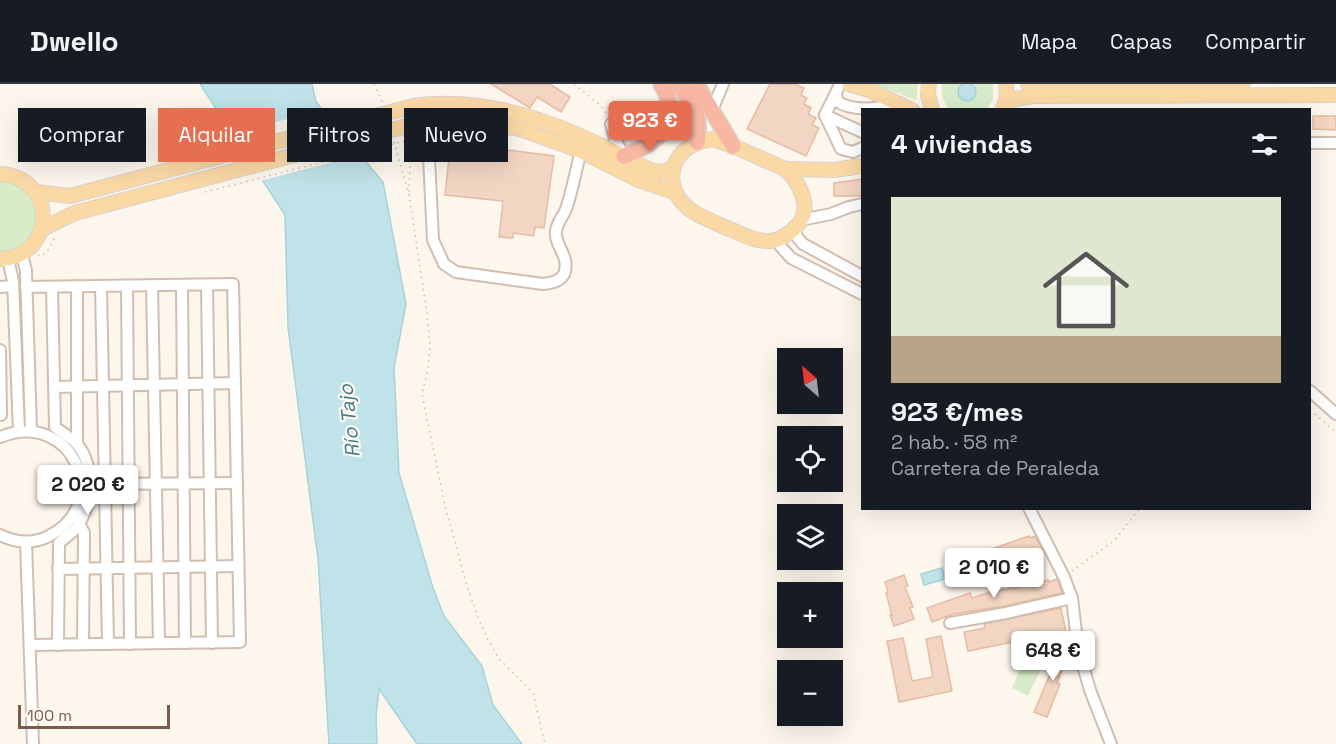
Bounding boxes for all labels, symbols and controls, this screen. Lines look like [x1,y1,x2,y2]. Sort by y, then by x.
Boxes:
text: Dwello [30,23,119,59]
text: Mapa [1021,28,1077,55]
text: Capas [1110,28,1172,55]
text: Compartir [1205,28,1306,55]
pin: 923 € [608,101,692,152]
text: 923 € [622,107,678,133]
chip: Comprar [18,108,146,162]
chip: Alquilar [158,108,275,162]
chip: Filtros [287,108,392,162]
chip: Nuevo [404,108,508,162]
text: 4 viviendas [891,127,1033,161]
icon: filters [1248,128,1281,161]
icon: home [1032,236,1140,344]
north arrow [777,348,843,414]
map controls [777,348,843,726]
water label: Río Tajo [332,383,366,459]
text: 923 €/mes [891,395,1023,429]
button: locate [777,426,843,492]
text: 2 hab. · 58 m² [891,429,1017,455]
text: Carretera de Peraleda [891,455,1099,481]
pin: 2 020 € [33,465,143,516]
text: 2 020 € [51,471,125,497]
button: layers [777,504,843,570]
pin: 2 010 € [939,548,1049,599]
text: 2 010 € [959,554,1029,580]
button: + [777,582,843,648]
pin: 648 € [1011,631,1095,682]
text: 648 € [1025,637,1081,663]
button: − [777,660,843,726]
scale bar [18,702,170,730]
text: 100 m [27,705,72,726]

